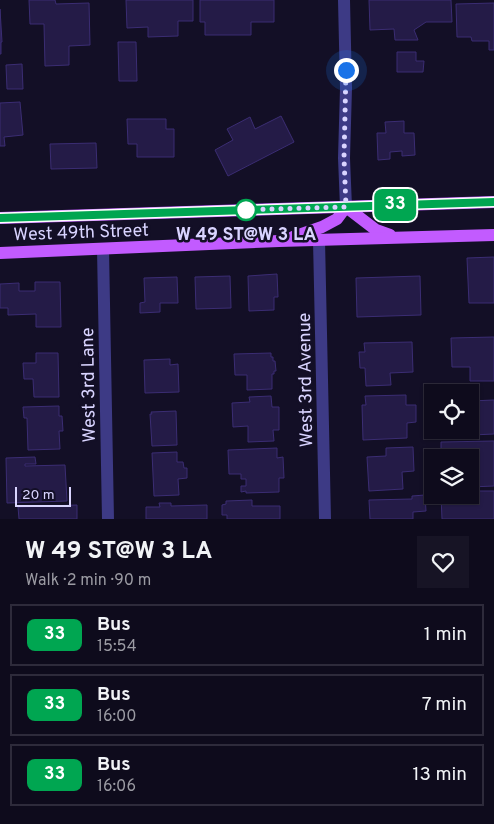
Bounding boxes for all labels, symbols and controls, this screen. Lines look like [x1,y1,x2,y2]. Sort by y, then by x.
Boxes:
your location [334,58,359,83]
line badge: 33 [372,189,418,221]
text: 33 [384,193,406,216]
marker: W 49 ST@W 3 LA [235,199,257,221]
street label: West 49th Street [13,220,149,247]
place label: W 49 ST@W 3 LA [176,224,316,247]
street label: West 3rd Avenue [294,312,319,448]
street label: West 3rd Lane [77,327,102,443]
map controls [424,384,479,504]
button: locate [424,384,479,439]
button: layers [424,449,479,504]
scale bar [15,484,71,507]
text: 20 m [22,487,55,504]
button: heart [417,536,469,588]
text: W 49 ST@W 3 LA [25,537,213,567]
text: Walk · 2 min · 90 m [25,571,151,591]
text: Bus [97,613,131,637]
text: 33 [44,623,65,646]
text: 1 min [424,623,467,647]
text: 15:54 [97,637,137,657]
text: Bus [97,683,131,707]
text: 33 [44,693,65,716]
text: 7 min [422,693,467,717]
text: 16:00 [97,707,137,727]
text: Bus [97,753,131,777]
text: 33 [44,763,65,786]
text: 13 min [412,763,467,787]
text: 16:06 [97,777,136,797]

